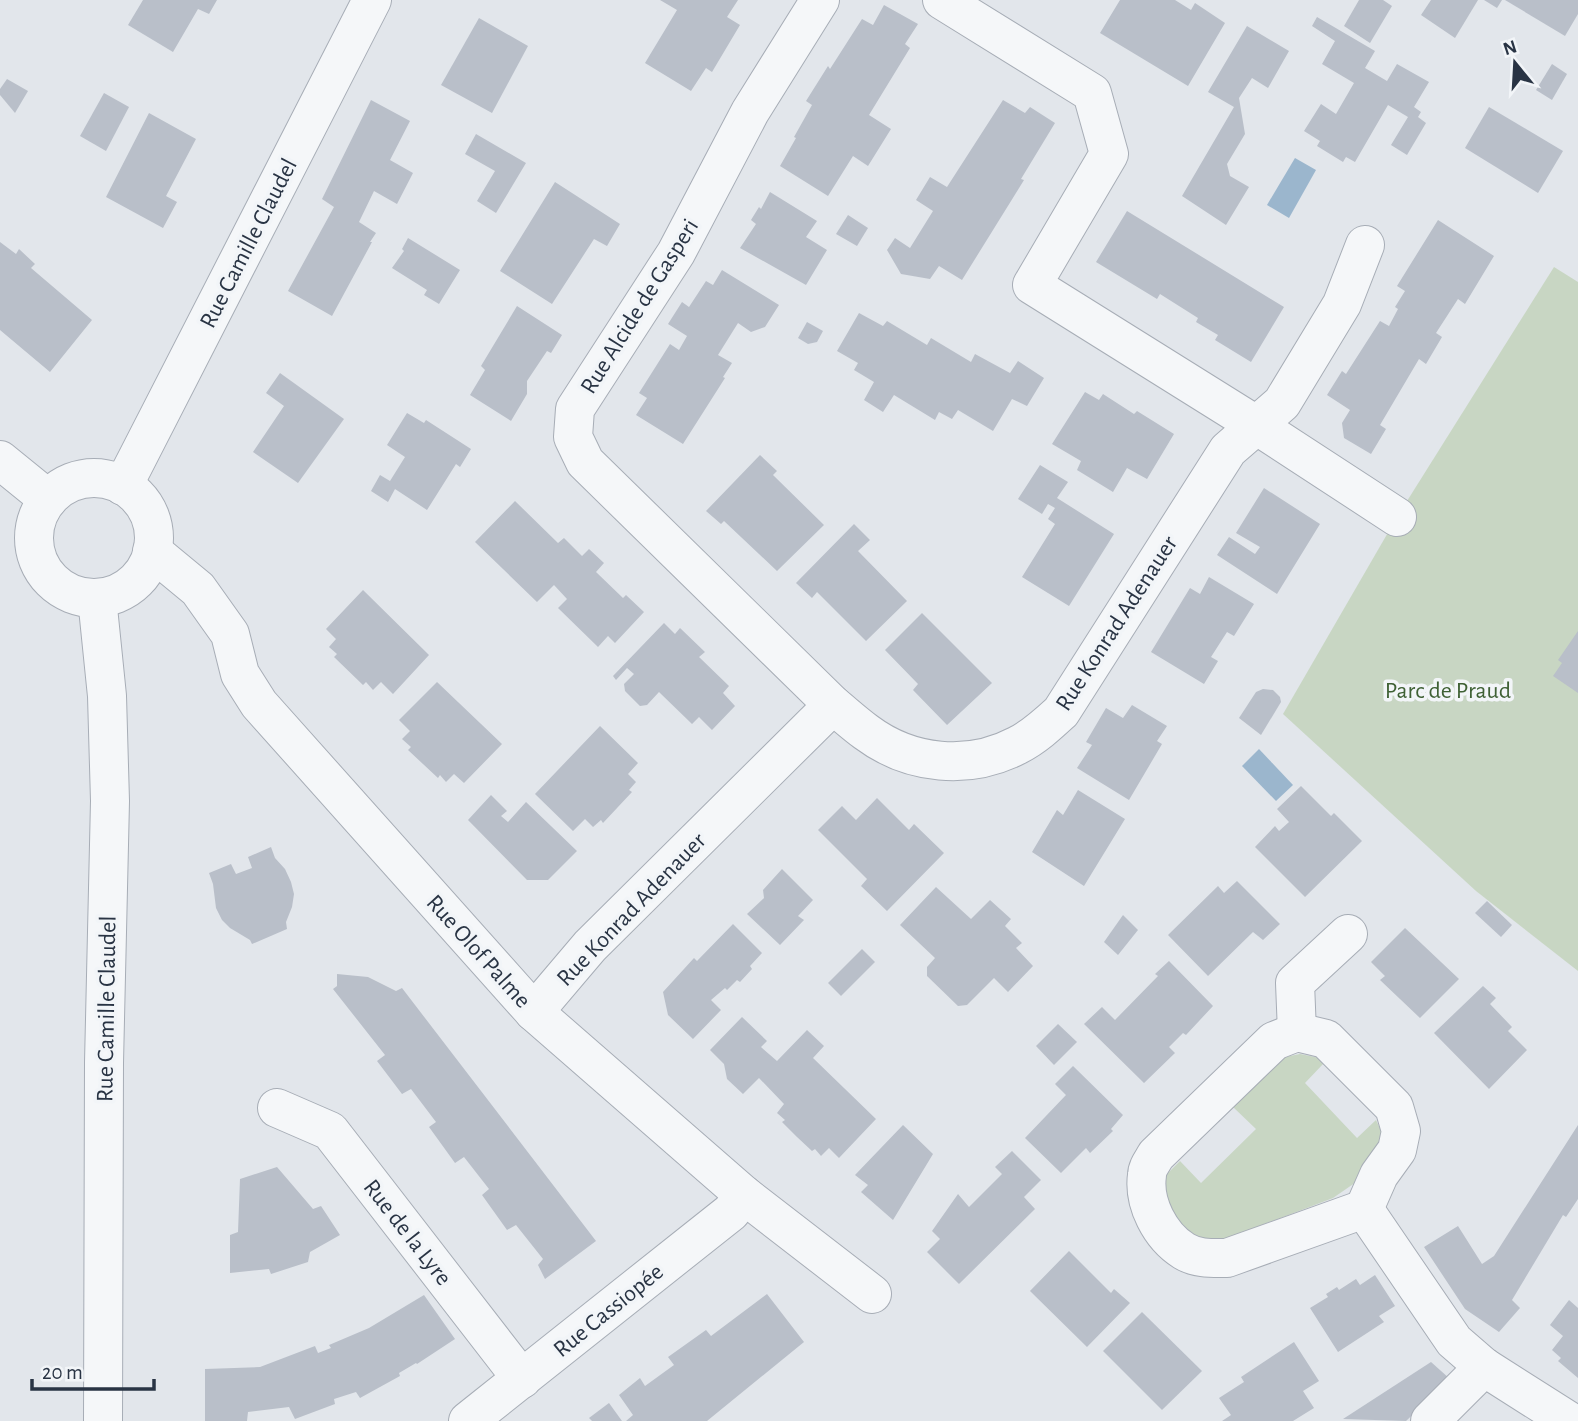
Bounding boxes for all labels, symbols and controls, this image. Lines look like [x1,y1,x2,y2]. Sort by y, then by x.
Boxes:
north arrow [1480,28,1550,98]
text: N [1501,37,1519,59]
street label: Rue Camille Claudel [196,155,302,332]
street label: Rue Alcide de Gasperi [576,215,703,398]
street label: Rue Konrad Adenauer [1052,532,1182,715]
park label: Parc de Praud [1385,679,1511,703]
street label: Rue Konrad Adenauer [553,828,711,991]
street label: Rue Olof Palme [422,891,535,1013]
street label: Rue Camille Claudel [93,916,121,1102]
street label: Rue de la Lyre [359,1175,456,1290]
street label: Rue Cassiopée [549,1259,668,1362]
scale bar [32,1348,154,1392]
text: 20 m [42,1362,83,1383]

